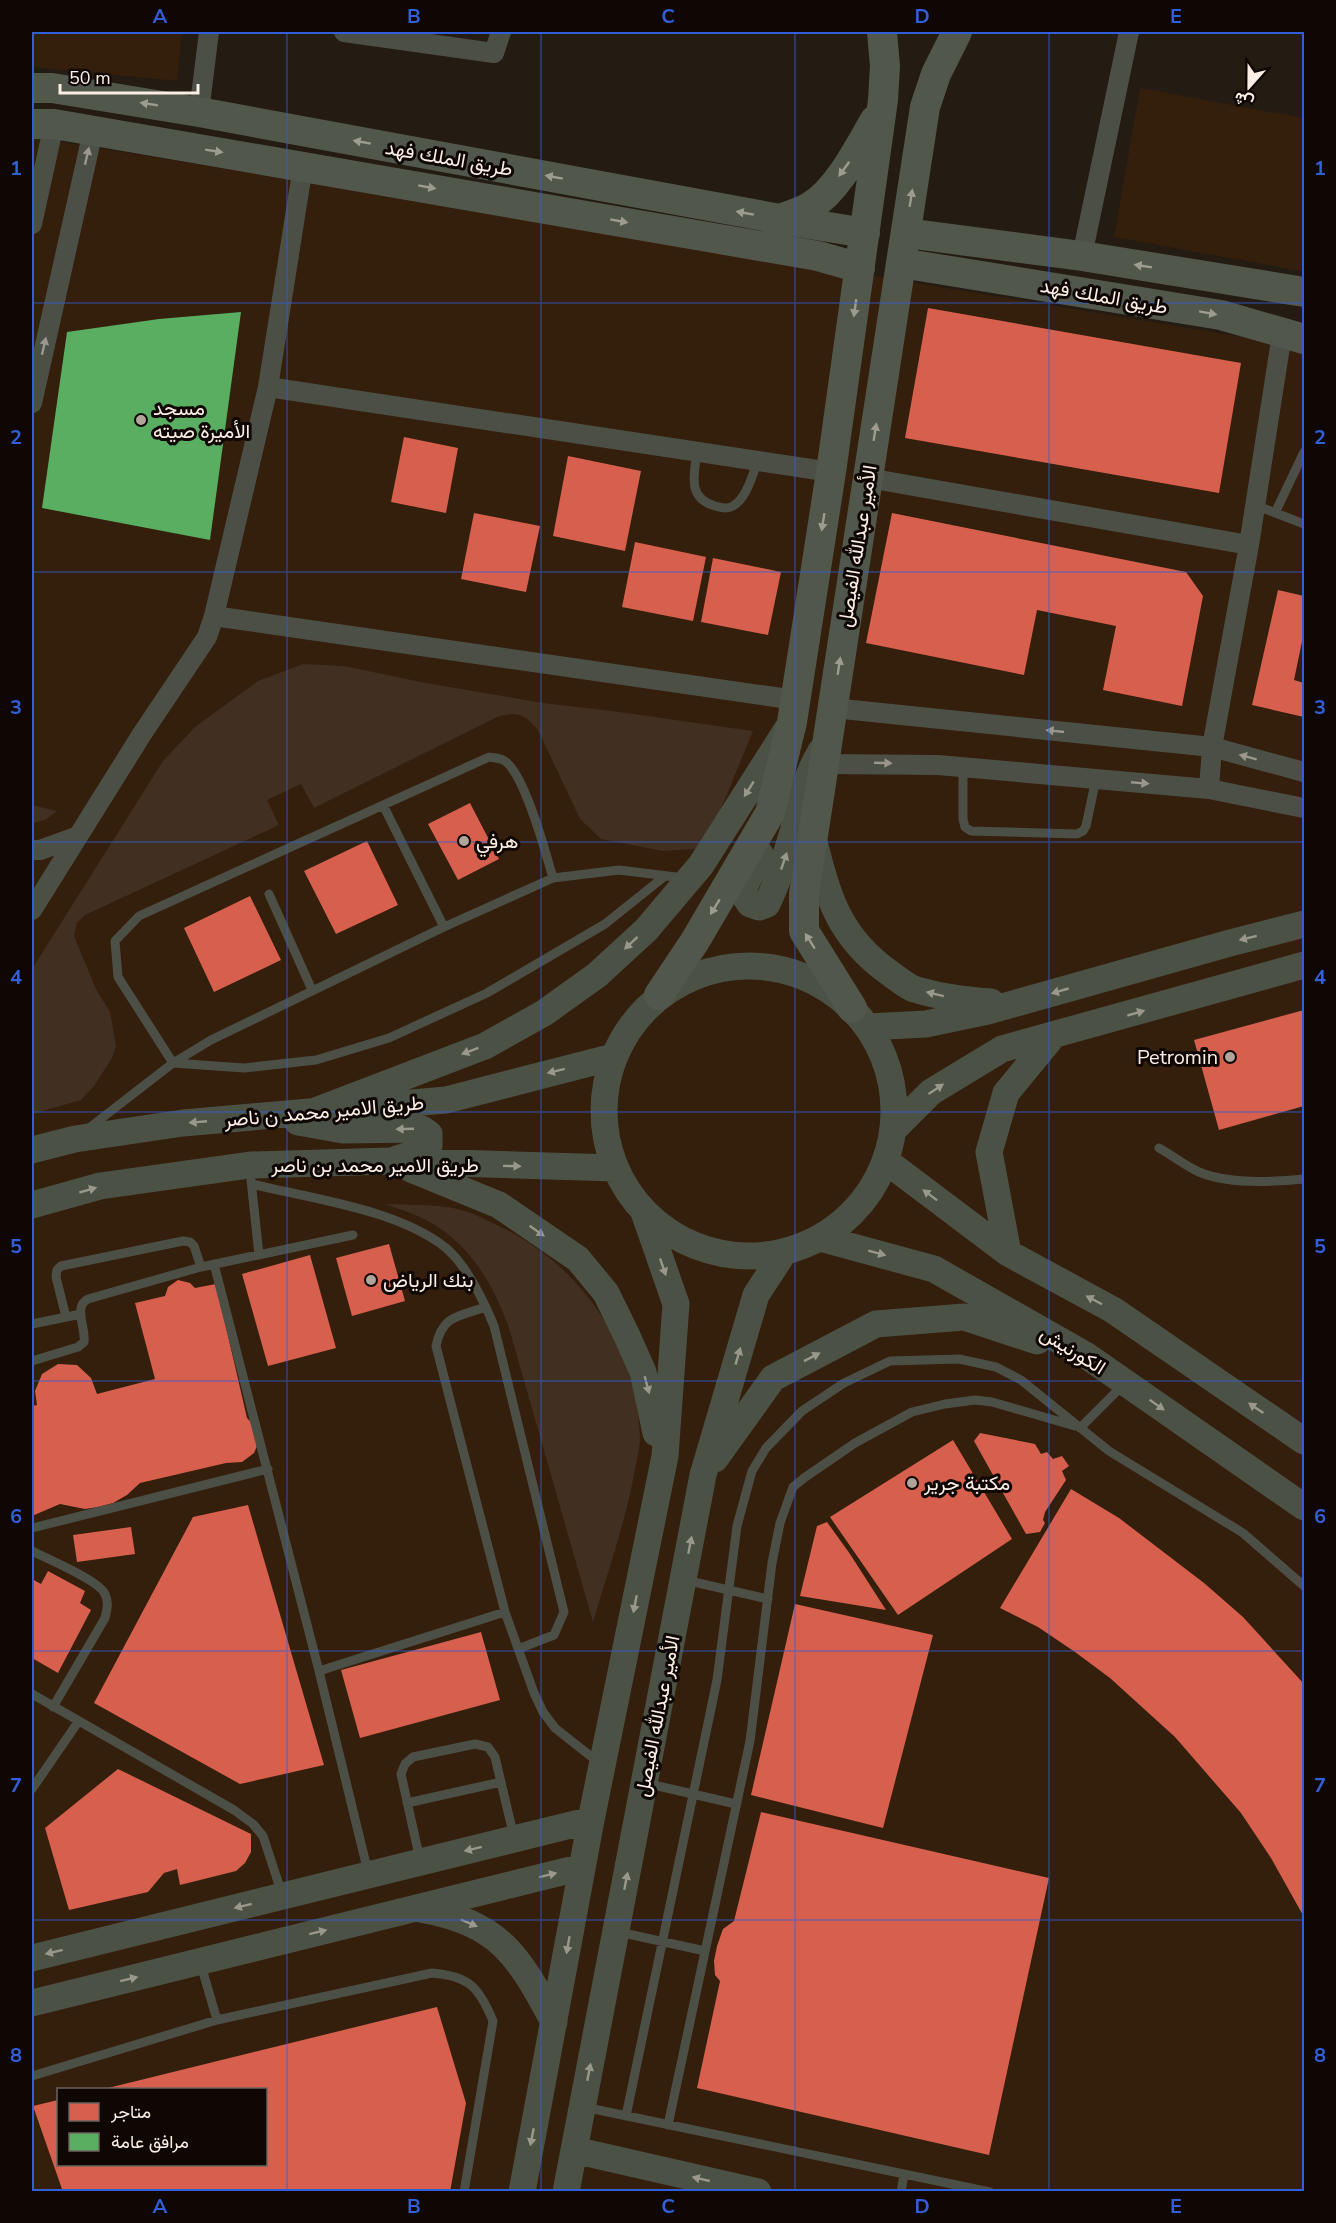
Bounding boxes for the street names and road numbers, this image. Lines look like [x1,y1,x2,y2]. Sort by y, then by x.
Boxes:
street label: طريق الملك فهد [383,134,515,183]
street label: طريق الملك فهد [1038,272,1170,321]
street label: الأمير عبدالله الفيصل [831,463,884,629]
street label: طريق الامير محمد ن ناصر [222,1089,425,1134]
street label: طريق الامير محمد بن ناصر [270,1152,479,1179]
street label: الكورنيش [1035,1320,1111,1381]
street label: الأمير عبدالله الفيصل [629,1633,686,1799]

